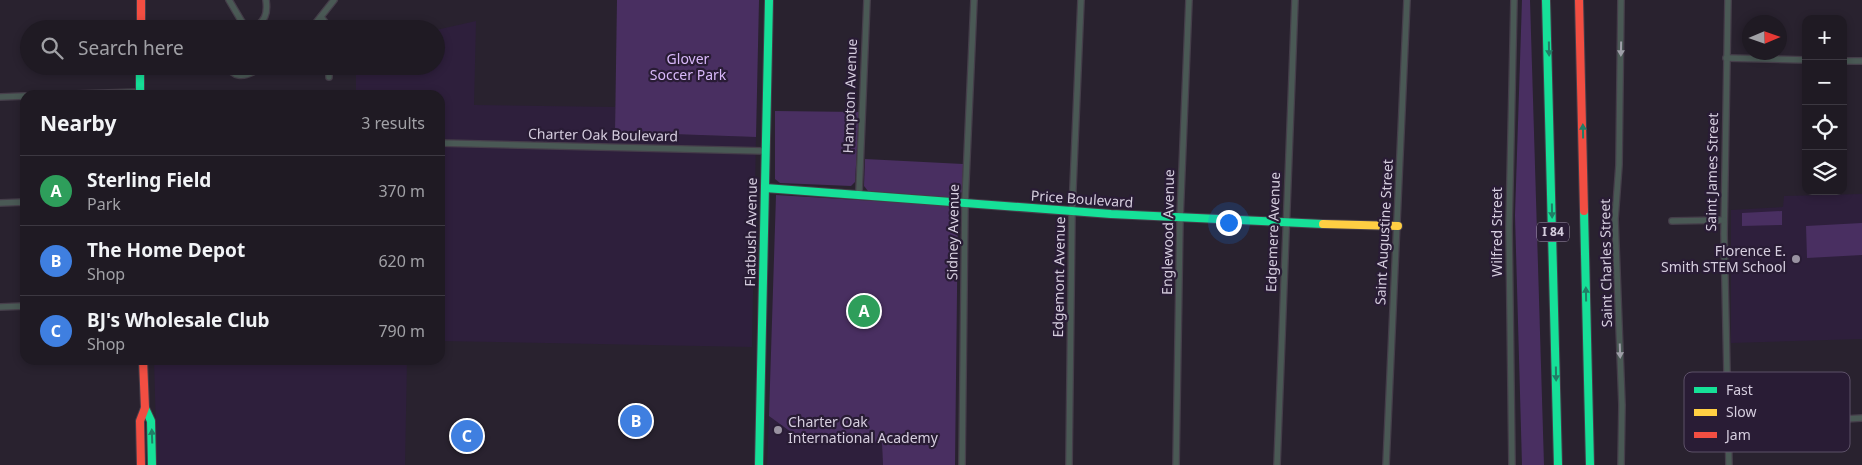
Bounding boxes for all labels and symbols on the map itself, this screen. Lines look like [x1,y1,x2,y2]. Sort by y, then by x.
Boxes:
north arrow [1742,15,1787,60]
street label: Hampton Avenue [838,38,861,154]
one-way arrow [1545,41,1553,57]
one-way arrow [1617,41,1625,57]
park label: Glover Soccer Park [650,49,727,84]
street label: Saint James Street [1701,113,1722,231]
one-way arrow [1579,123,1587,139]
street label: Charter Oak Boulevard [528,124,678,145]
street label: Saint Augustine Street [1370,159,1397,305]
street label: Englewood Avenue [1157,169,1178,295]
street label: Edgemere Avenue [1261,172,1284,292]
street label: Flatbush Avenue [740,177,761,287]
street label: Sidney Avenue [942,184,963,280]
street label: Price Boulevard [1030,185,1134,212]
street label: Wilfred Street [1487,187,1506,277]
street label: Saint Charles Street [1595,199,1616,327]
one-way arrow [1549,203,1557,219]
your location [1216,210,1242,236]
street label: Edgemont Avenue [1048,216,1069,338]
road number: I 84 [1537,222,1569,242]
place label: Florence E. Smith STEM School [1661,241,1786,276]
marker: Florence E. Smith STEM School [1790,253,1802,265]
one-way arrow [1582,286,1590,302]
pin: A [848,292,880,330]
one-way arrow [1617,343,1625,359]
one-way arrow [1552,366,1560,382]
legend [1684,372,1850,452]
text: Fast [1726,380,1753,399]
pin: B [620,402,652,440]
text: Slow [1726,402,1757,421]
place label: Charter Oak International Academy [788,412,939,447]
pin: C [451,417,483,455]
marker: Charter Oak International Academy [772,424,784,436]
text: Jam [1724,425,1751,444]
one-way arrow [147,427,155,443]

